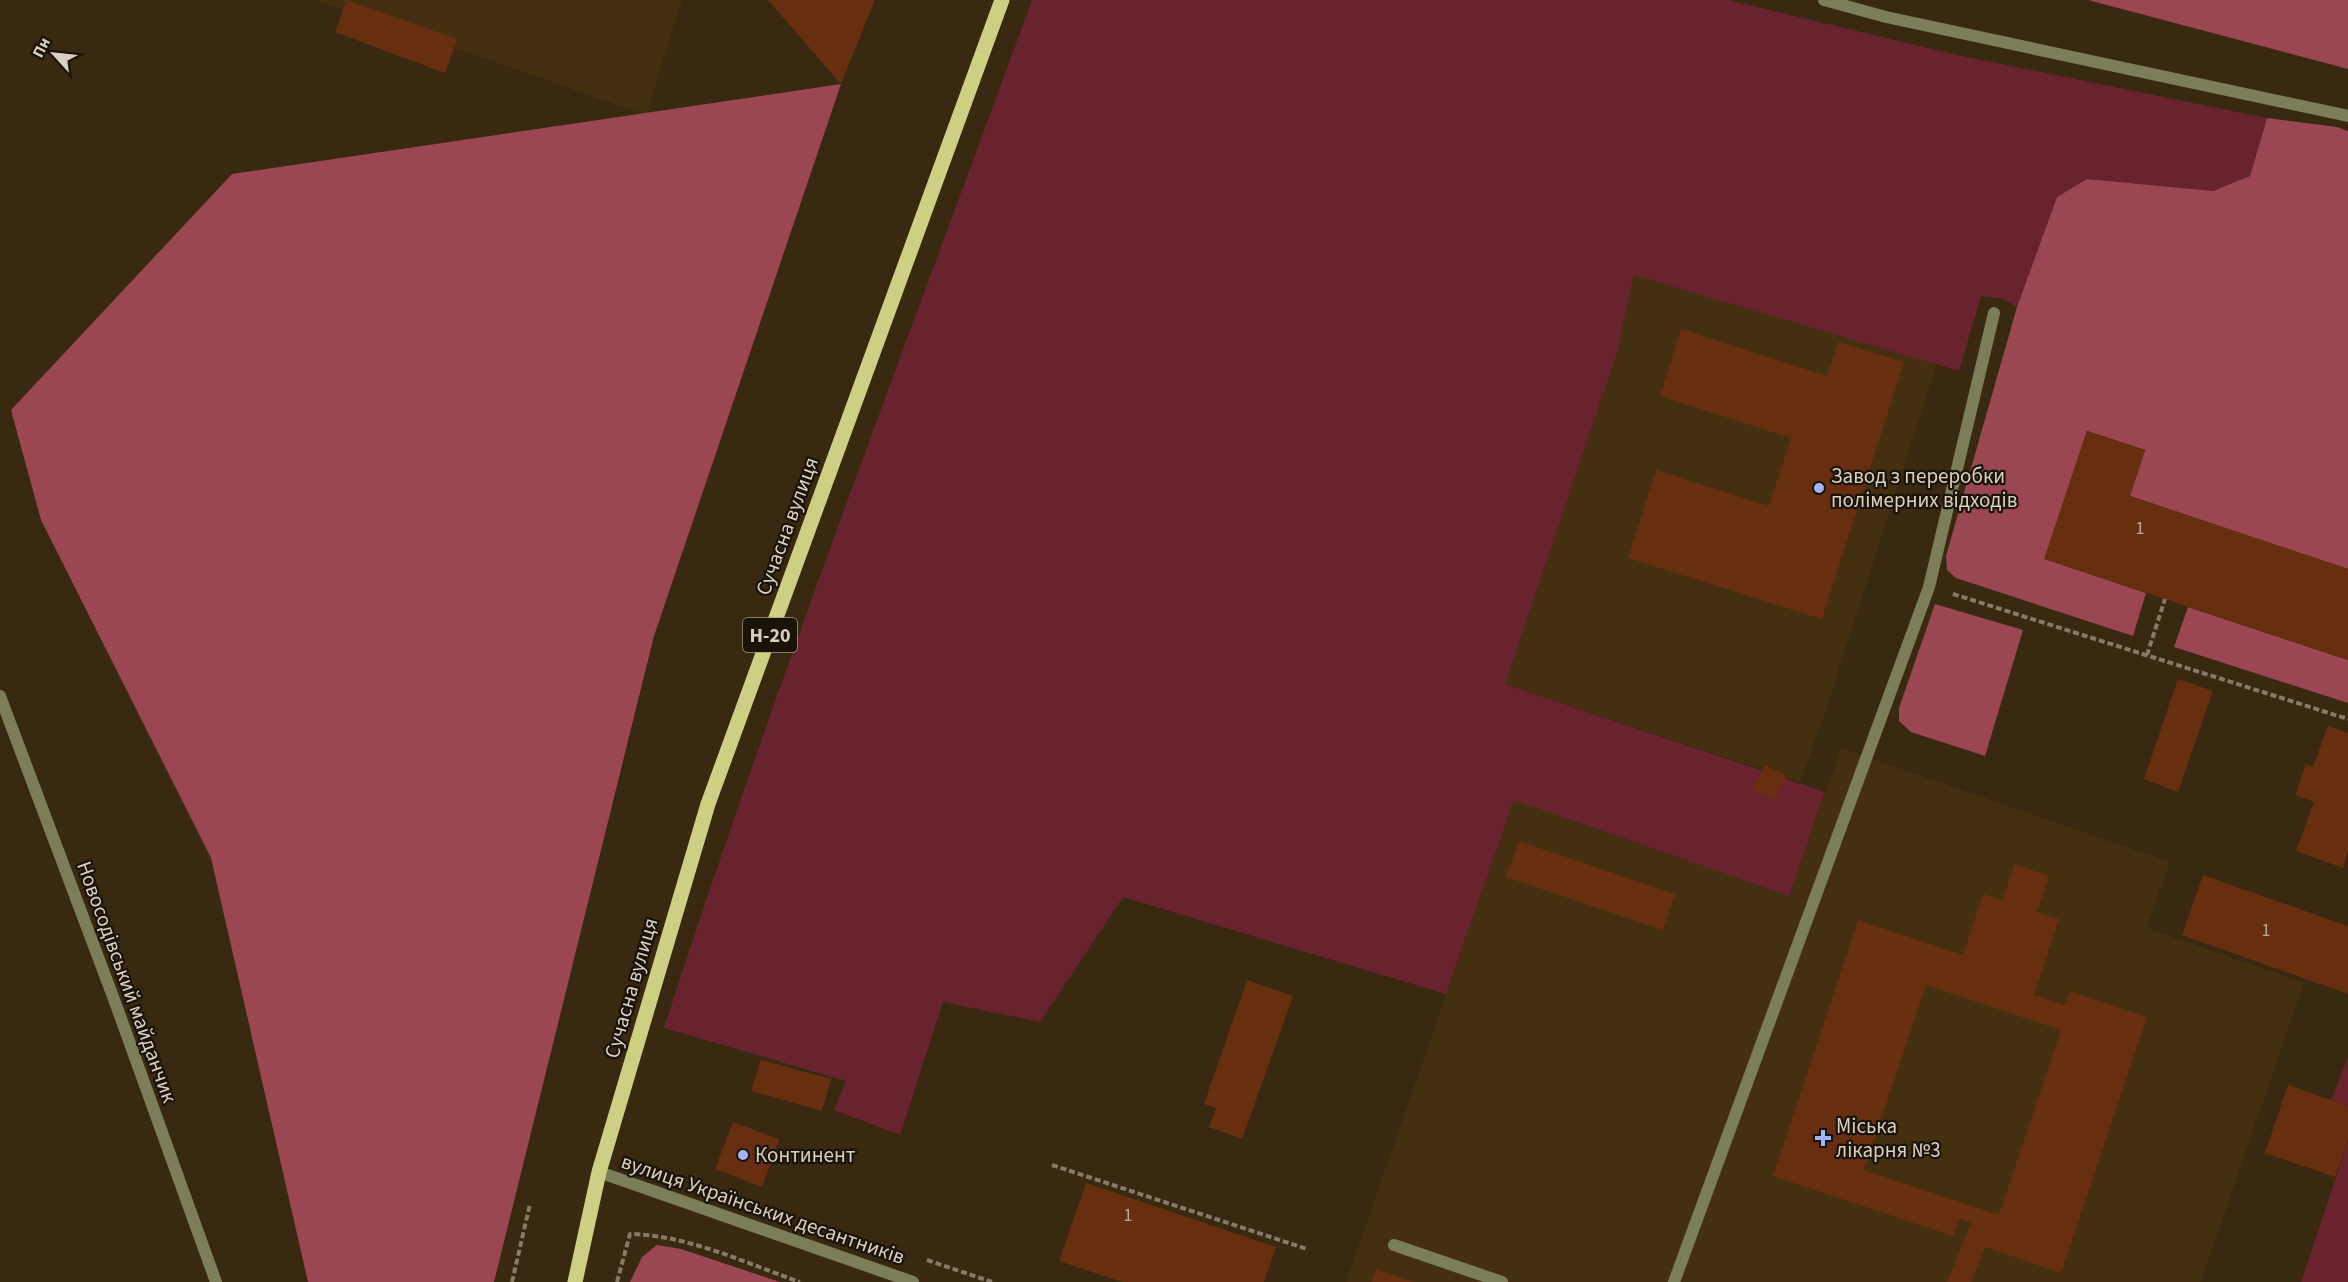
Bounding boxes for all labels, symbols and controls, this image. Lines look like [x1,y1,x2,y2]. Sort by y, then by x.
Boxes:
north arrow [24,24,84,84]
text: Пн [27,34,56,62]
street label: Сучасна вулиця [748,453,826,599]
place label: Завод з переробки полімерних відходів [1831,461,2017,515]
marker: Завод з переробки полімерних відходів [1812,481,1826,495]
house number: 1 [2136,516,2144,541]
road number: Н-20 [743,618,797,652]
street label: Новосодівський майданчик [69,857,185,1108]
street label: Сучасна вулиця [597,914,665,1062]
house number: 1 [2262,918,2270,943]
place label: Міська лікарня №3 [1836,1111,1941,1165]
marker: Міська лікарня №3 [1814,1129,1832,1147]
place label: Континент [755,1140,856,1170]
street label: вулиця Українських десантників [617,1146,909,1272]
marker: Континент [736,1148,750,1162]
house number: 1 [1124,1203,1132,1228]

